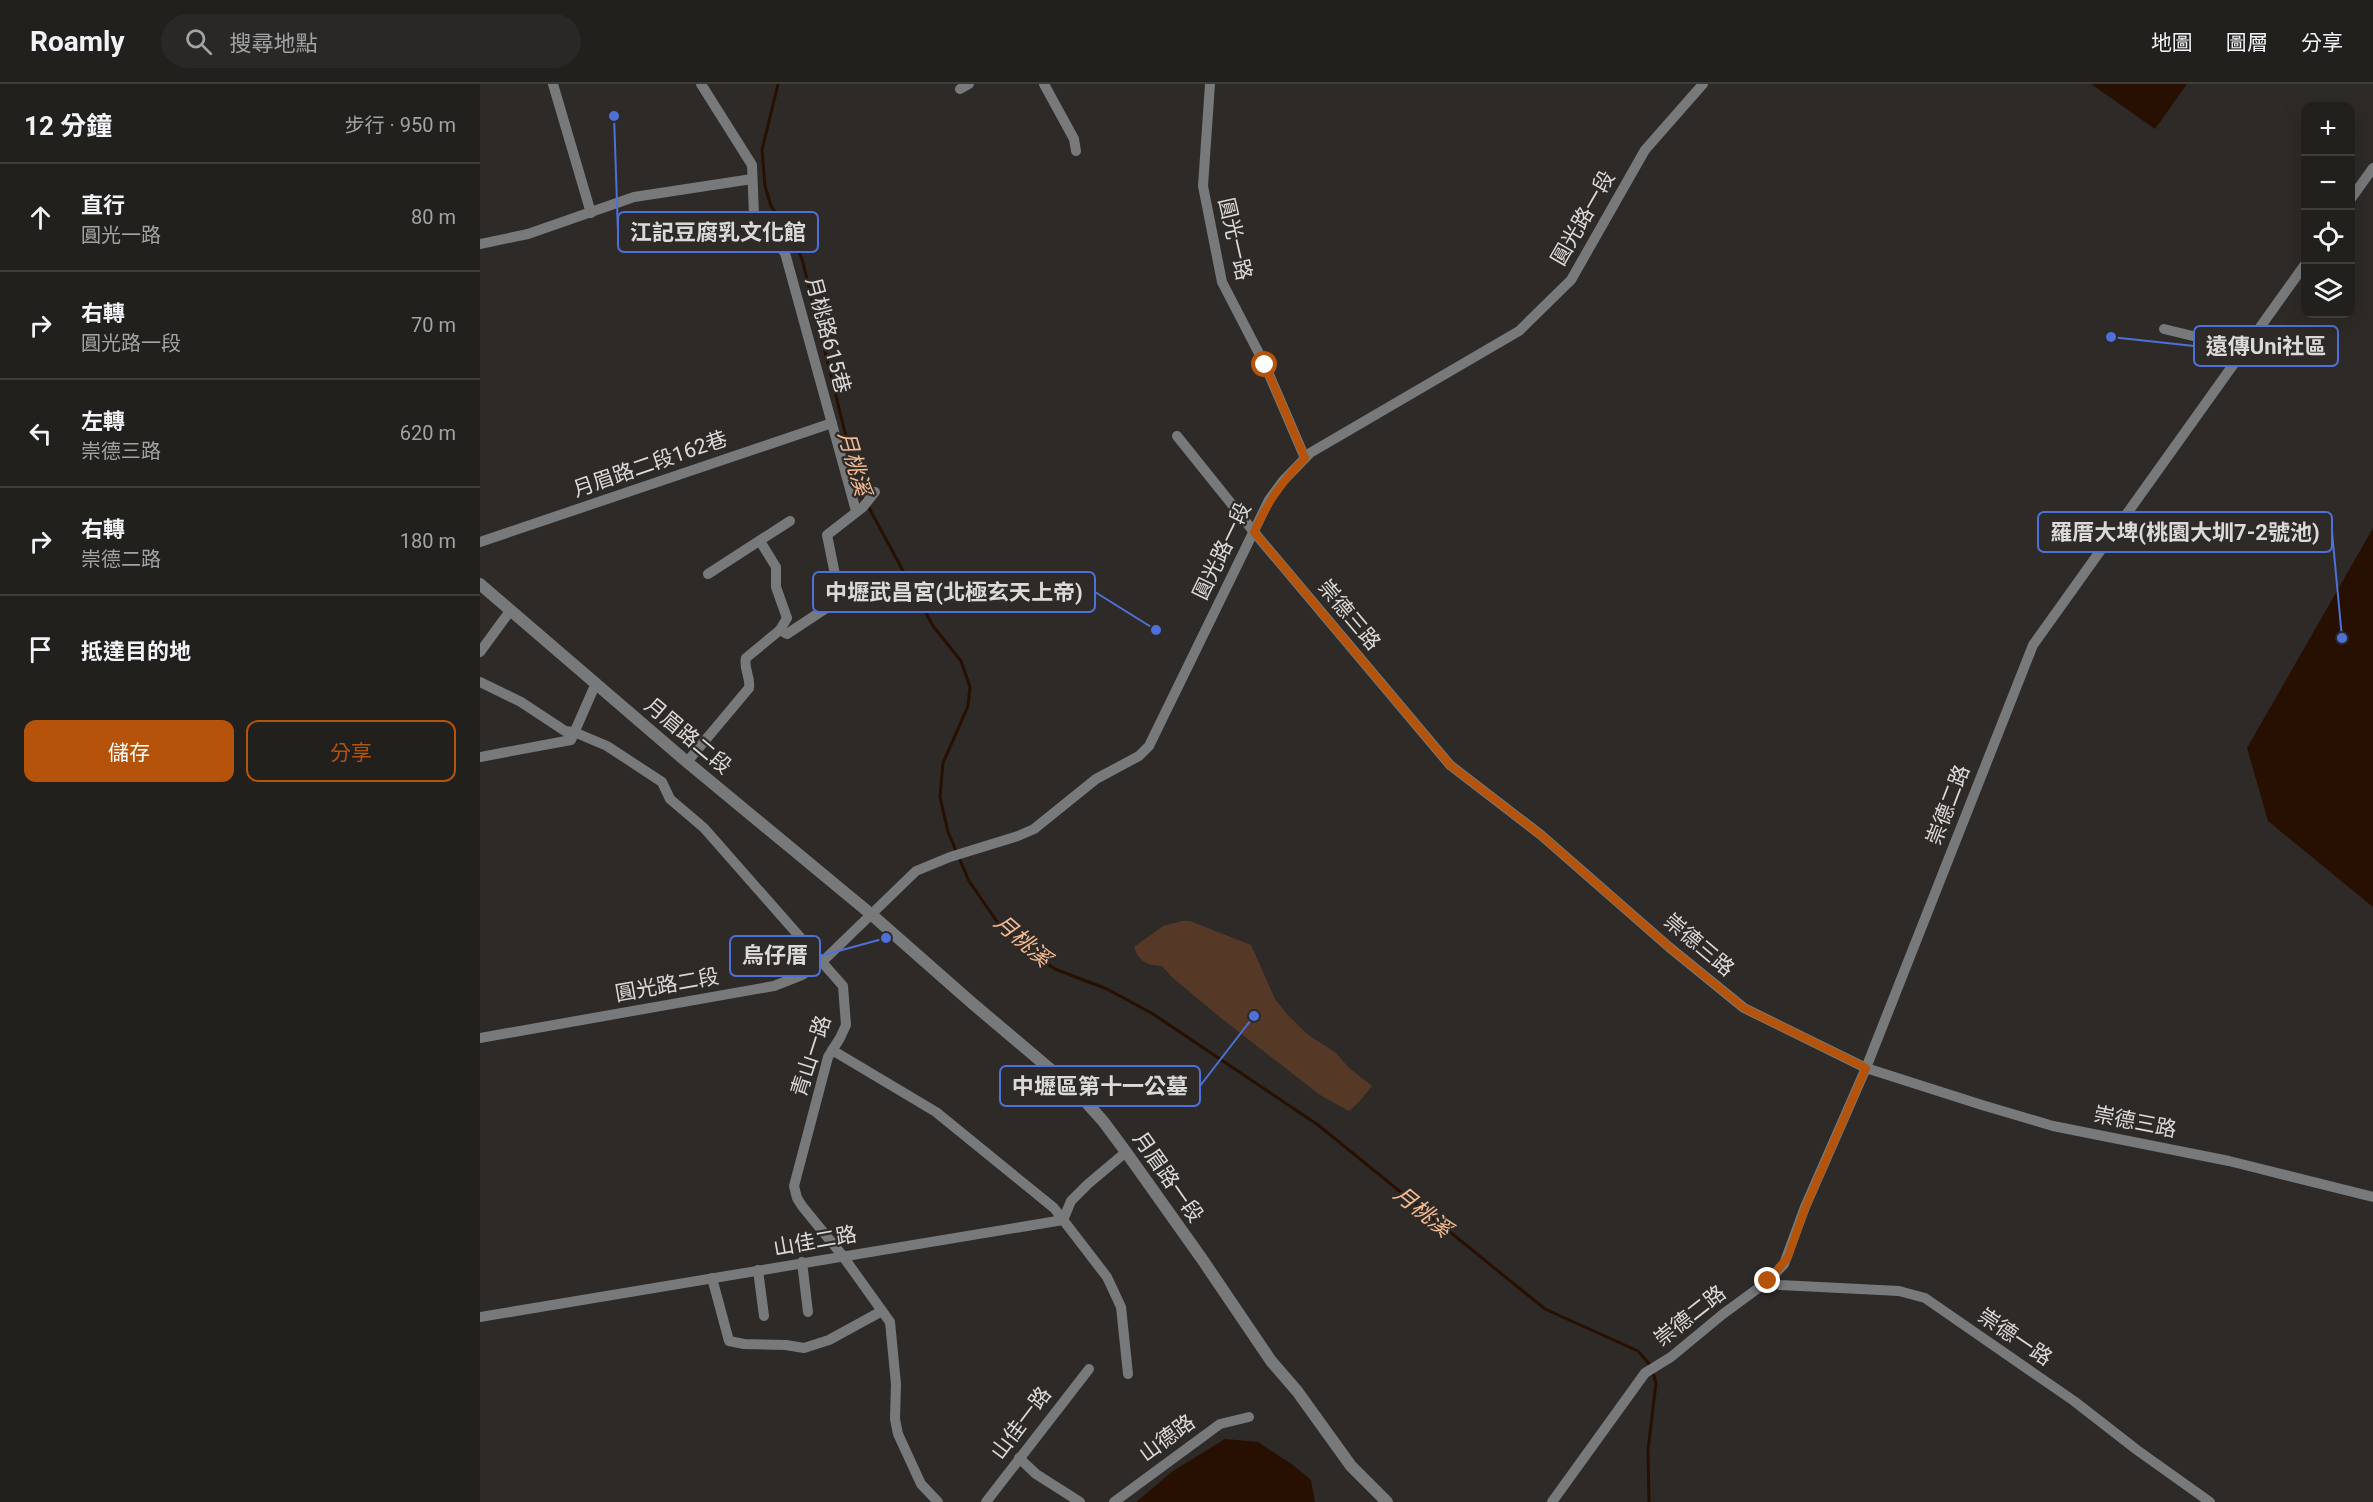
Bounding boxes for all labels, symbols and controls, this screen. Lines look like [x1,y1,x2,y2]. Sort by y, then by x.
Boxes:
search box [161,14,581,68]
text: Roamly [30,25,125,58]
icon: search [182,25,215,58]
text: 搜尋地點 [230,31,318,56]
text: 地圖 [2151,31,2193,55]
text: 圖層 [2226,31,2268,55]
text: 分享 [2301,31,2343,55]
map controls [2301,102,2355,318]
button: + [2301,102,2355,156]
text: 12 分鐘 [24,111,112,141]
text: 步行 · 950 m [345,113,456,137]
button: − [2301,156,2355,210]
street label: 圓光路一段 [1546,167,1620,269]
text: 直行 [81,193,125,218]
street label: 圓光一路 [1214,195,1256,283]
icon: ahead [24,201,57,234]
text: 80 m [411,205,456,229]
button: locate [2301,210,2355,264]
callout: 江記豆腐乳文化館 [618,212,818,252]
text: 江記豆腐乳文化館 [630,220,806,245]
text: 圓光一路 [81,223,161,247]
button: layers [2301,264,2355,318]
street label: 月桃路615巷 [801,274,855,396]
text: 右轉 [81,301,125,326]
icon: right [24,309,57,342]
text: 70 m [411,313,456,337]
callout: 遠傳Uni社區 [2194,326,2338,366]
text: 圓光路一段 [81,331,181,355]
text: 遠傳Uni社區 [2206,334,2326,359]
route start [1251,351,1277,377]
text: 左轉 [81,409,125,434]
icon: left [24,417,57,450]
text: 620 m [400,421,456,445]
street label: 月眉路二段162巷 [570,426,730,502]
water label: 月桃溪 [833,428,876,501]
text: 崇德三路 [81,439,161,463]
street label: 圓光路一段 [1188,499,1256,603]
callout: 羅厝大埤(桃園大圳7-2號池) [2038,512,2332,552]
text: 右轉 [81,517,125,542]
text: 羅厝大埤(桃園大圳7-2號池) [2050,520,2320,545]
icon: right [24,525,57,558]
text: 180 m [400,529,456,553]
text: 崇德二路 [81,547,161,571]
callout: 中壢武昌宮(北極玄天上帝) [813,572,1095,612]
street label: 崇德三路 [1313,575,1385,655]
text: 中壢武昌宮(北極玄天上帝) [825,580,1083,605]
icon: arrive [24,633,57,666]
text: 抵達目的地 [81,639,191,664]
street label: 月眉路二段 [640,693,736,779]
button: 儲存 [24,720,234,782]
button: 分享 [246,720,456,782]
street label: 崇德二路 [1922,761,1974,849]
water label: 月桃溪 [990,909,1058,973]
street label: 崇德三路 [1659,909,1739,981]
callout: 烏仔厝 [730,936,820,976]
text: 烏仔厝 [742,943,808,968]
street label: 圓光路二段 [613,964,721,1006]
street label: 青山一路 [787,1012,835,1100]
callout: 中壢區第十一公墓 [1000,1066,1200,1106]
text: 中壢區第十一公墓 [1012,1074,1188,1099]
street label: 崇德三路 [2091,1102,2179,1142]
street label: 月眉路一段 [1128,1127,1208,1227]
water label: 月桃溪 [1389,1181,1459,1244]
street label: 山佳二路 [772,1222,858,1260]
route end [1754,1267,1780,1293]
street label: 崇德二路 [1650,1281,1730,1351]
street label: 崇德一路 [1973,1304,2057,1370]
street label: 山佳一路 [986,1382,1056,1464]
street label: 山德路 [1134,1410,1200,1466]

